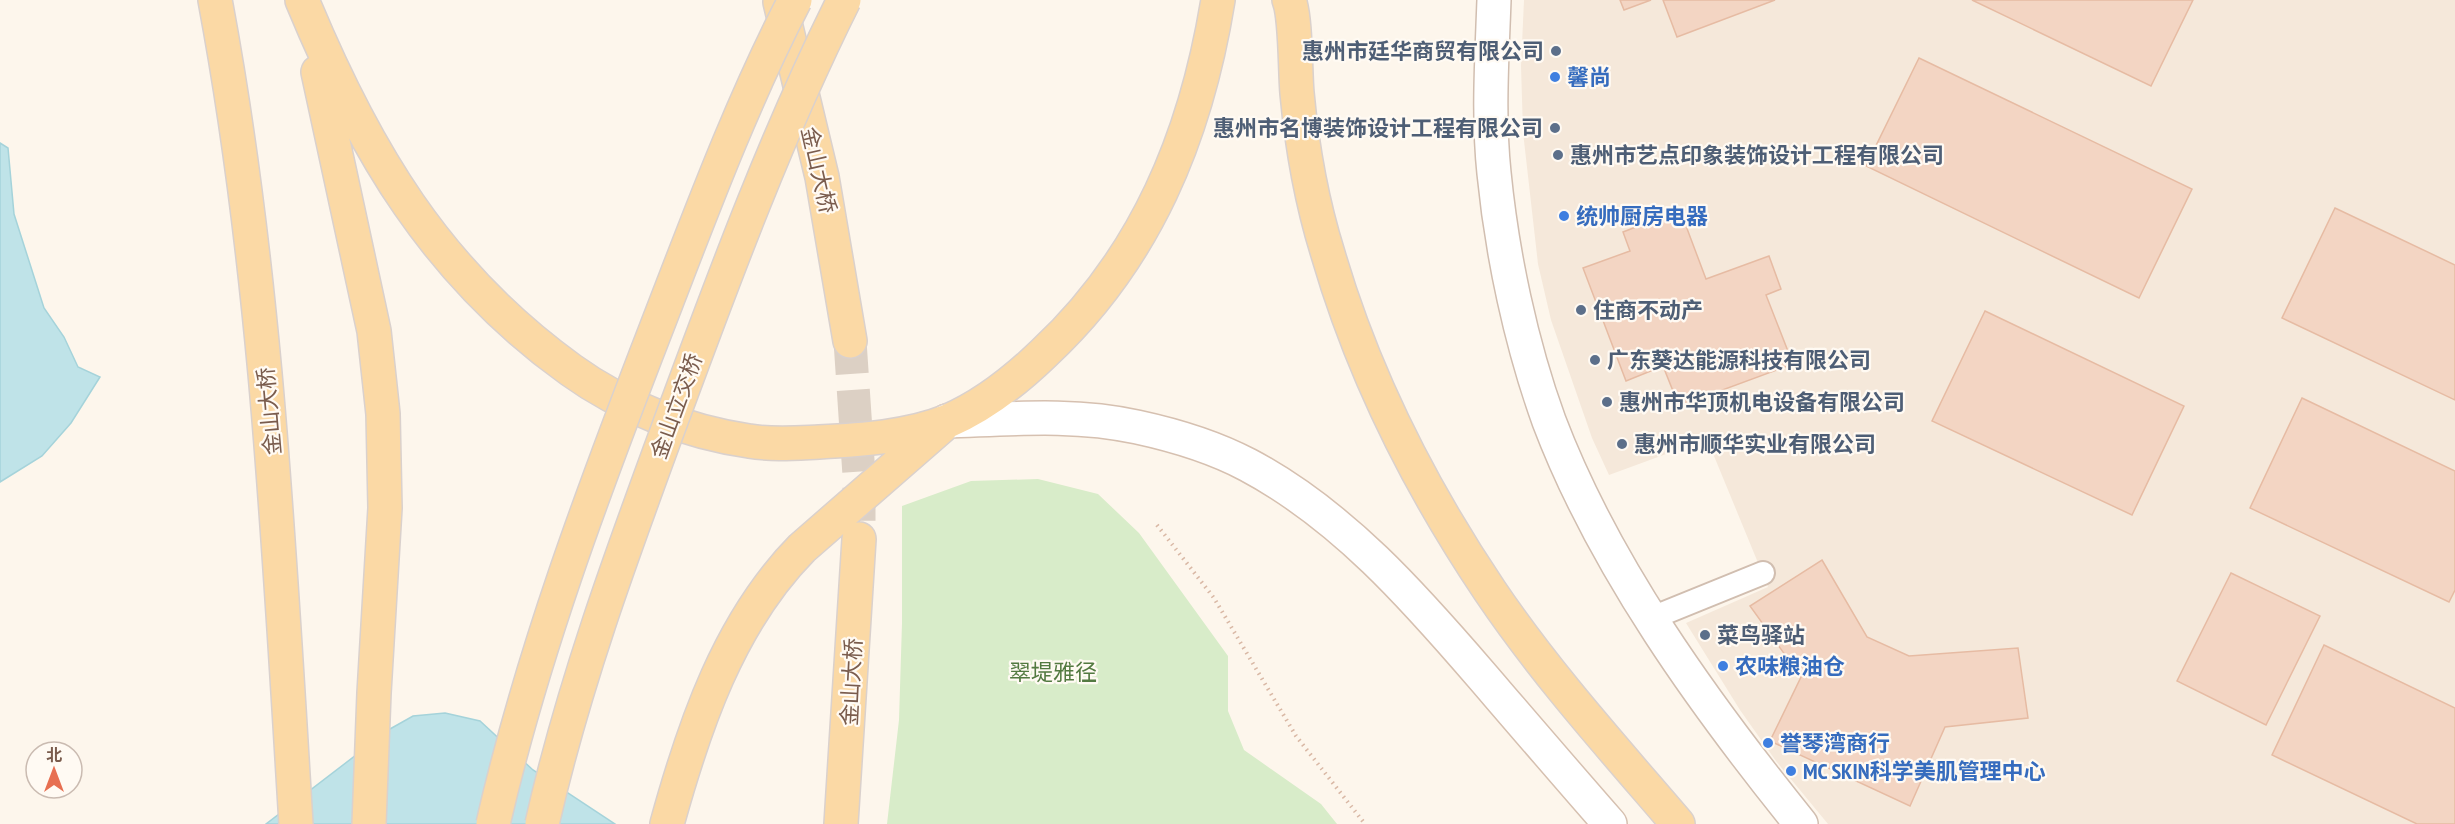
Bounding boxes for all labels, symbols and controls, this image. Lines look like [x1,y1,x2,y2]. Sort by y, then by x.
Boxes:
place label: 惠州市廷华商贸有限公司 [1302,37,1544,65]
marker: 惠州市廷华商贸有限公司 [1549,44,1563,58]
place label: 馨尚 [1567,63,1611,91]
marker: 馨尚 [1548,70,1562,84]
place label: 惠州市名博装饰设计工程有限公司 [1213,114,1543,142]
marker: 惠州市名博装饰设计工程有限公司 [1548,121,1562,135]
street label: 金山大桥 [795,124,843,216]
place label: 惠州市艺点印象装饰设计工程有限公司 [1570,141,1944,169]
marker: 惠州市艺点印象装饰设计工程有限公司 [1551,148,1565,162]
place label: 统帅厨房电器 [1576,202,1708,230]
marker: 统帅厨房电器 [1557,209,1571,223]
place label: 住商不动产 [1593,296,1703,324]
marker: 住商不动产 [1574,303,1588,317]
place label: 广东葵达能源科技有限公司 [1607,346,1871,374]
street label: 金山立交桥 [644,350,708,462]
marker: 广东葵达能源科技有限公司 [1588,353,1602,367]
street label: 金山大桥 [251,366,287,456]
place label: 惠州市华顶机电设备有限公司 [1619,388,1905,416]
marker: 惠州市华顶机电设备有限公司 [1600,395,1614,409]
place label: 惠州市顺华实业有限公司 [1634,430,1876,458]
marker: 惠州市顺华实业有限公司 [1615,437,1629,451]
place label: 菜鸟驿站 [1717,621,1805,649]
marker: 菜鸟驿站 [1698,628,1712,642]
street label: 金山大桥 [835,637,867,727]
place label: 农味粮油仓 [1735,652,1845,680]
park label: 翠堤雅径 [1009,658,1097,686]
marker: 农味粮油仓 [1716,659,1730,673]
place label: 誉琴湾商行 [1780,729,1890,757]
marker: 誉琴湾商行 [1761,736,1775,750]
north arrow [24,740,84,800]
text: 北 [46,745,62,765]
place label: MC SKIN科学美肌管理中心 [1803,757,2046,785]
marker: MC SKIN科学美肌管理中心 [1784,764,1798,778]

